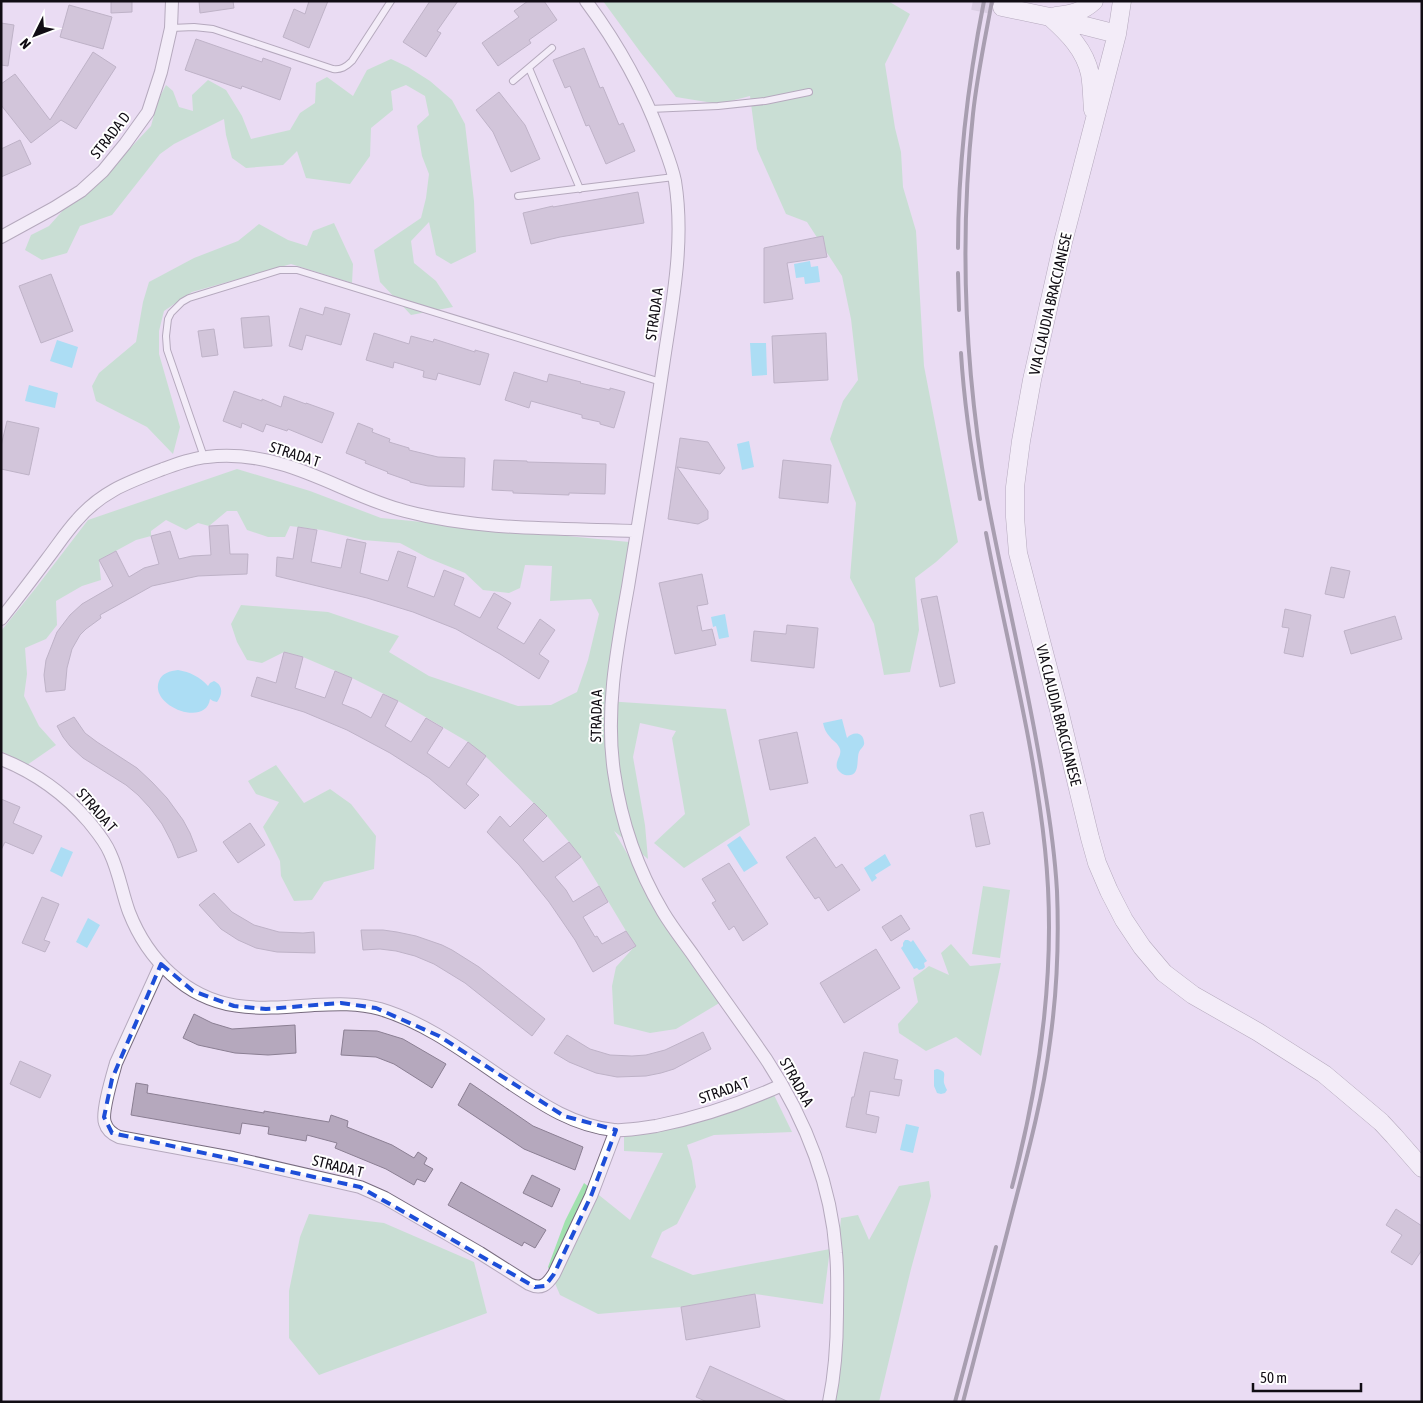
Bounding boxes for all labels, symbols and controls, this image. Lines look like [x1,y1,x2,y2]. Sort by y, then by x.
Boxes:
north arrow [10,10,60,60]
text: N [17,35,34,52]
street label: STRADA D [87,109,133,161]
street label: VIA CLAUDIA BRACCIANESE [1025,231,1075,377]
street label: STRADA A [642,286,666,341]
street label: STRADA T [268,438,323,470]
street label: VIA CLAUDIA BRACCIANESE [1033,642,1085,788]
street label: STRADA A [587,689,605,743]
street label: STRADA T [73,785,121,836]
street label: STRADA A [777,1055,818,1110]
street label: STRADA T [697,1073,752,1107]
street label: STRADA T [311,1151,366,1181]
scale bar [1253,1360,1360,1392]
text: 50 m [1260,1369,1287,1386]

